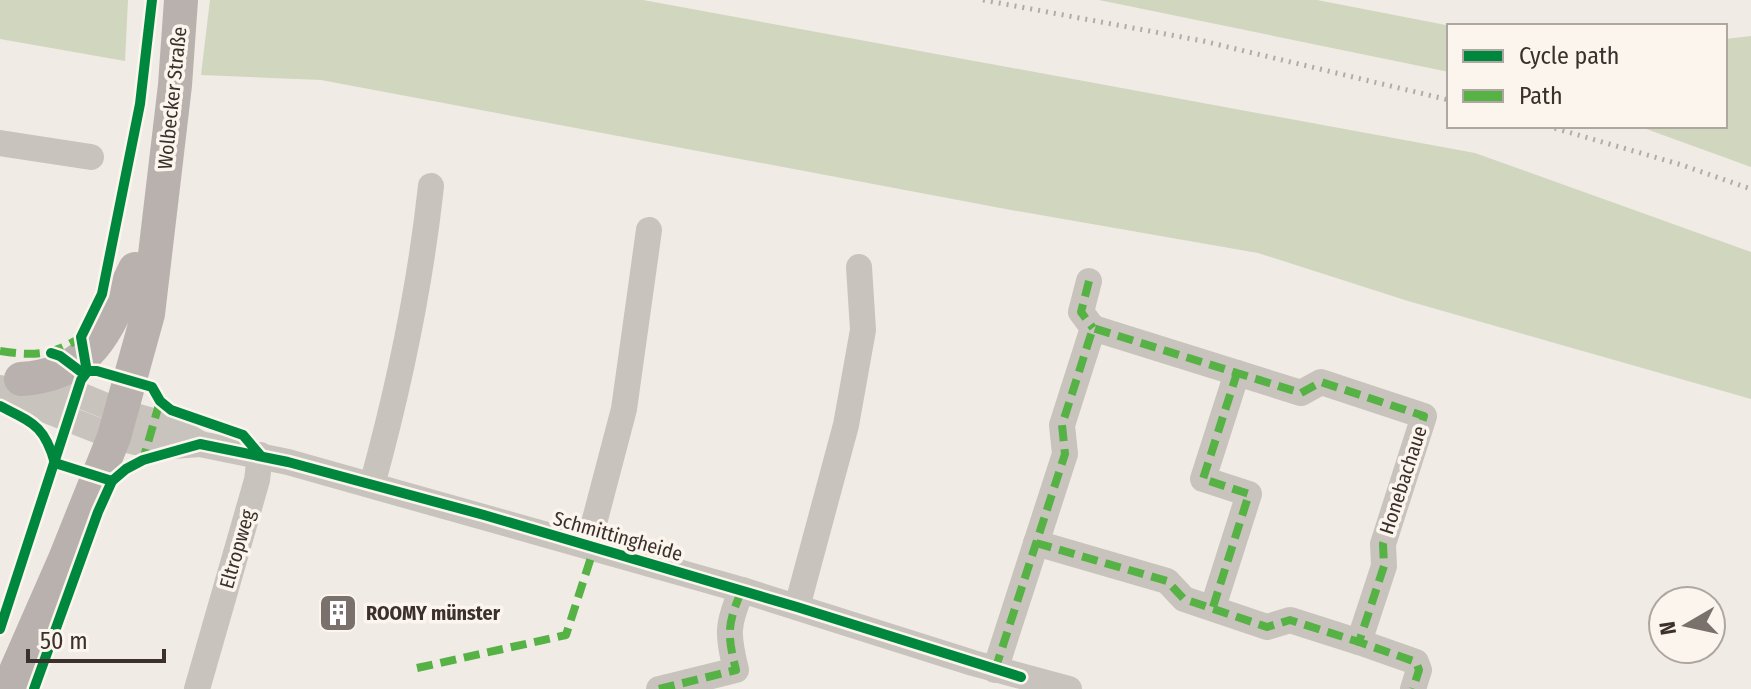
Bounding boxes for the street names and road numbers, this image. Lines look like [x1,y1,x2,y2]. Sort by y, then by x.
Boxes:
street label: Wolbecker Straße [153,25,191,171]
street label: Honebachaue [1374,423,1432,537]
street label: Eltropweg [214,506,260,591]
street label: Schmittingheide [550,506,686,566]

